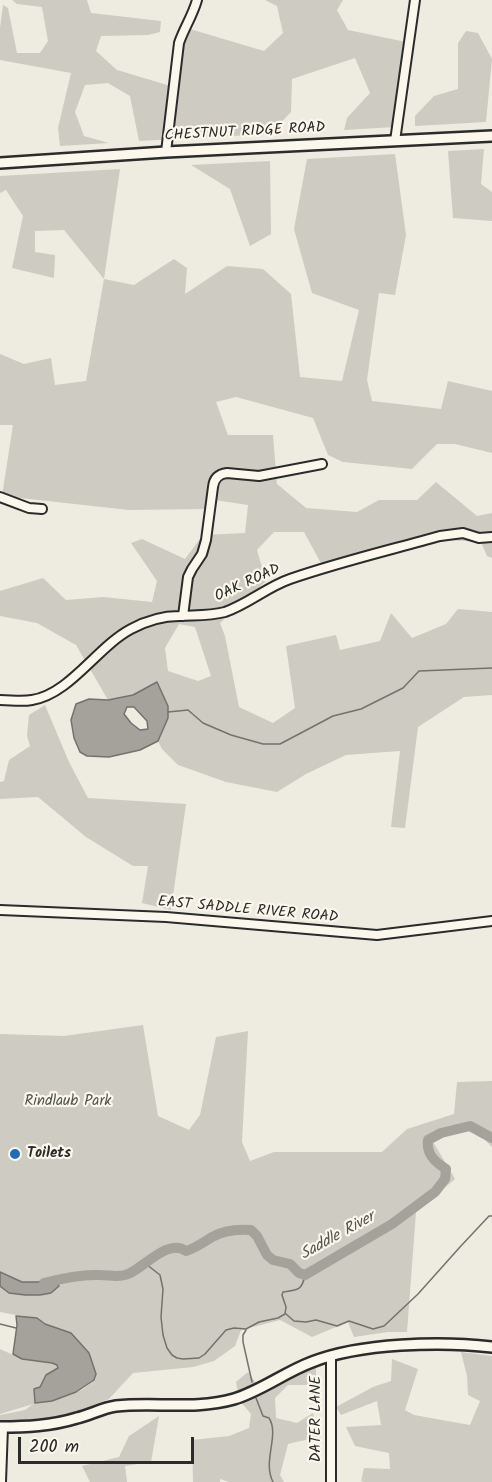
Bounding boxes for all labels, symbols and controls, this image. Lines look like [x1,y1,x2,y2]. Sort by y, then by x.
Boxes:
street label: CHESTNUT RIDGE ROAD [164,120,326,146]
street label: OAK ROAD [213,561,283,607]
street label: EAST SADDLE RIVER ROAD [157,894,339,928]
park label: Rindlaub Park [25,1093,111,1111]
place label: Toilets [27,1145,71,1163]
marker: Toilets [8,1147,22,1161]
water label: Saddle River [298,1209,378,1265]
street label: DATER LANE [308,1376,326,1462]
scale bar [21,1425,196,1463]
text: 200 m [29,1433,79,1462]

